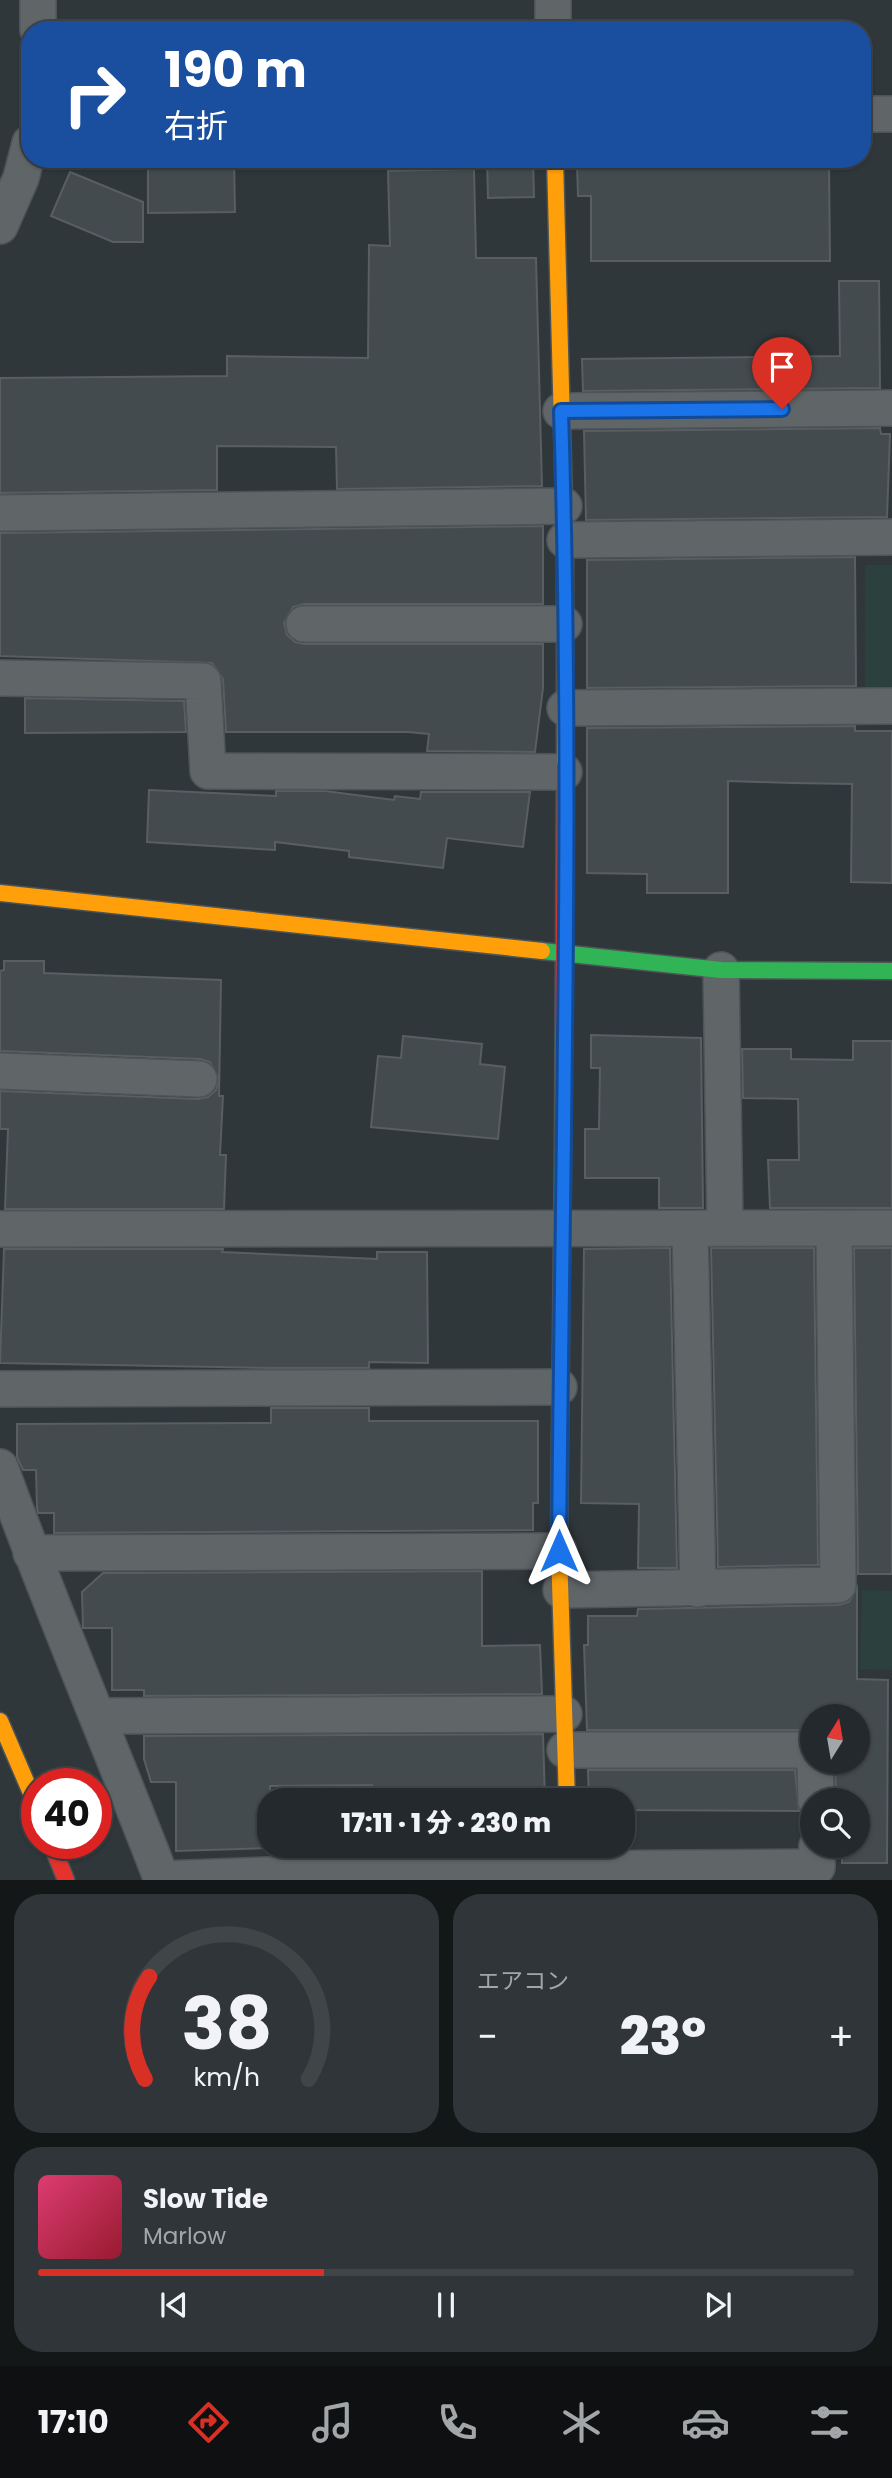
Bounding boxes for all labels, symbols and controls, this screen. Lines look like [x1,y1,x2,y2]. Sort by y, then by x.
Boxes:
text: 190 m [164,36,307,104]
icon: right [49,49,140,140]
text: 右折 [164,103,228,148]
pin [752,337,812,409]
icon: arrive [763,348,801,386]
position arrow [522,1514,596,1588]
north arrow [800,1704,870,1774]
map controls [800,1704,870,1858]
speed limit sign: 40 [21,1768,112,1859]
button: search [800,1788,870,1858]
text: 17:11 · 1 分 · 230 m [341,1805,551,1841]
text: エアコン [477,1965,569,1997]
text: 38 [181,1974,272,2075]
text: 23° [620,2000,706,2073]
text: − [477,2010,498,2063]
text: + [828,2010,854,2063]
text: km/h [193,2060,260,2095]
text: Slow Tide [143,2181,268,2217]
text: Marlow [143,2220,226,2252]
icon: previous [155,2286,193,2324]
icon: pause [427,2286,465,2324]
icon: next [699,2286,737,2324]
icon: directions [184,2398,233,2447]
icon: music [308,2398,357,2447]
icon: phone [433,2398,482,2447]
icon: climate [557,2398,606,2447]
icon: car [681,2398,730,2447]
icon: filters [805,2398,854,2447]
text: 17:10 [38,2399,109,2444]

